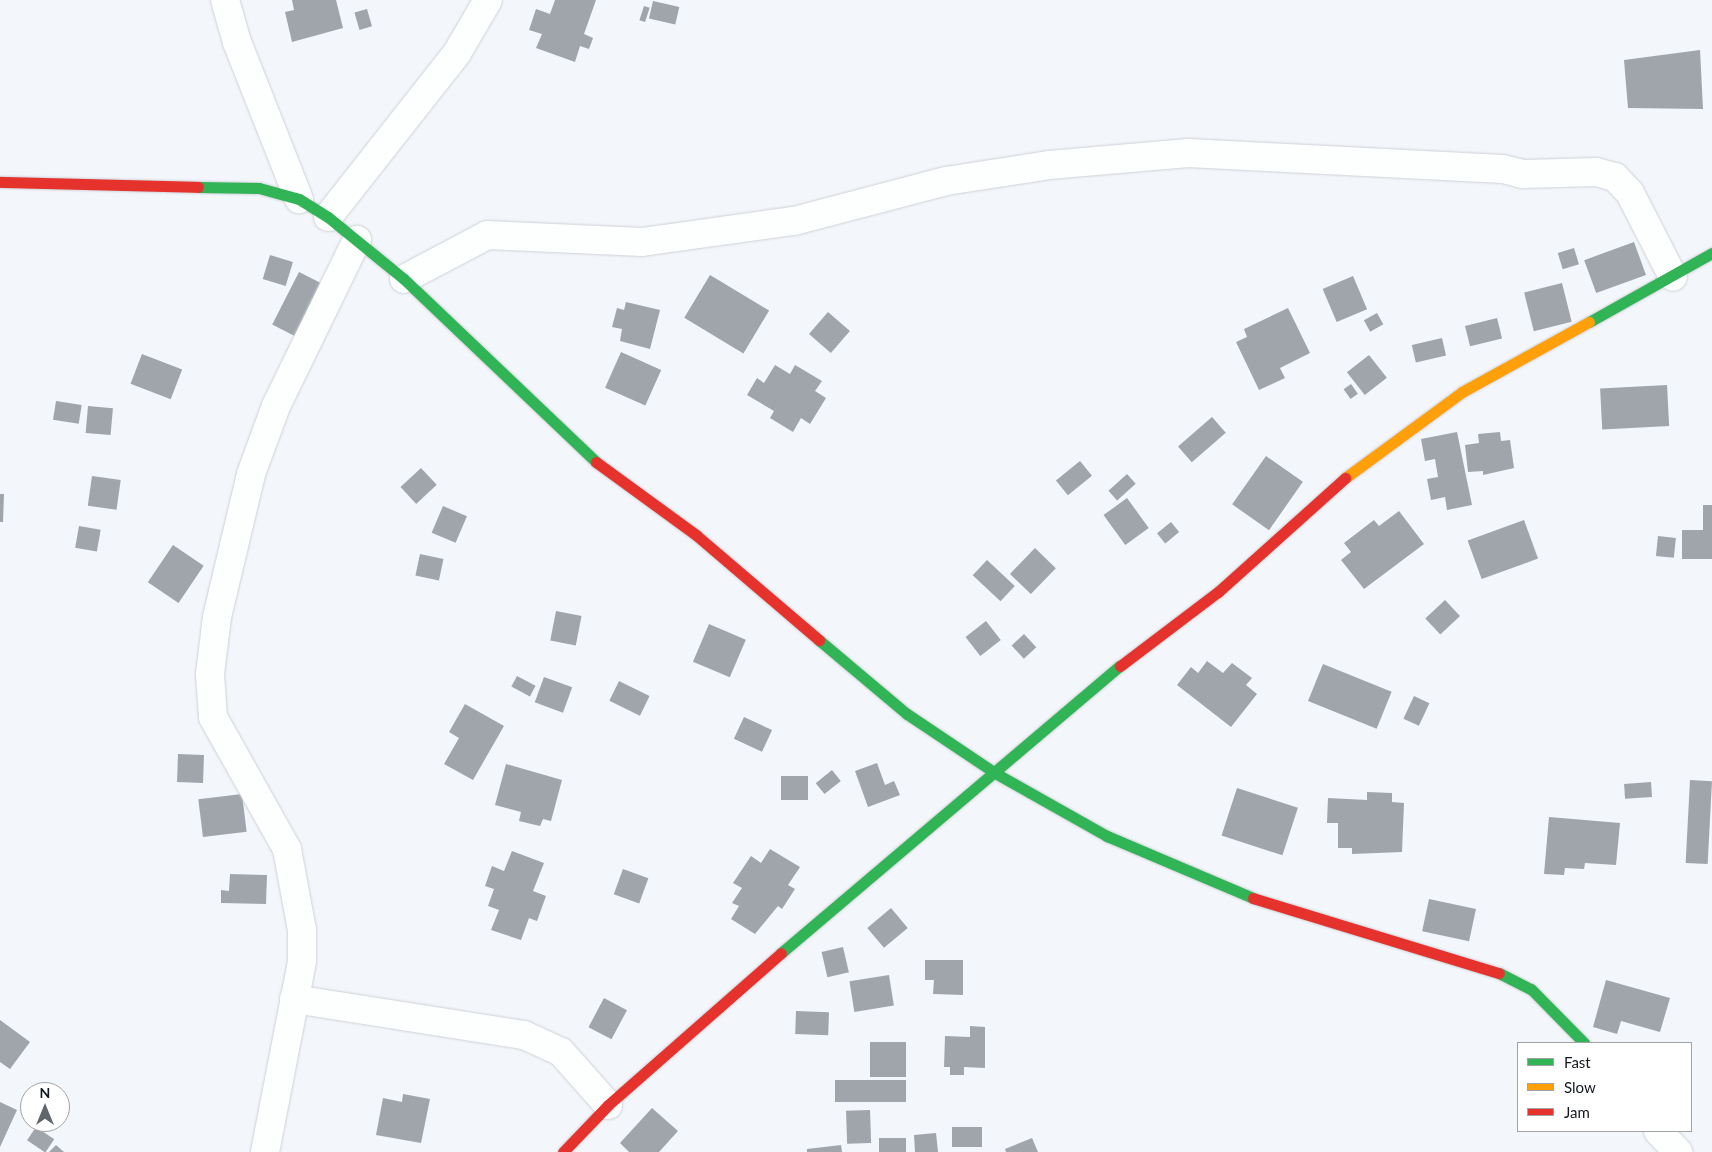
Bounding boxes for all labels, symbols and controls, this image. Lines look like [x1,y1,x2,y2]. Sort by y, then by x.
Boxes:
legend [1517,1042,1692,1132]
text: Fast [1564,1053,1591,1071]
text: Slow [1564,1078,1596,1096]
north arrow [20,1082,70,1132]
text: N [40,1084,50,1101]
text: Jam [1564,1103,1590,1121]

